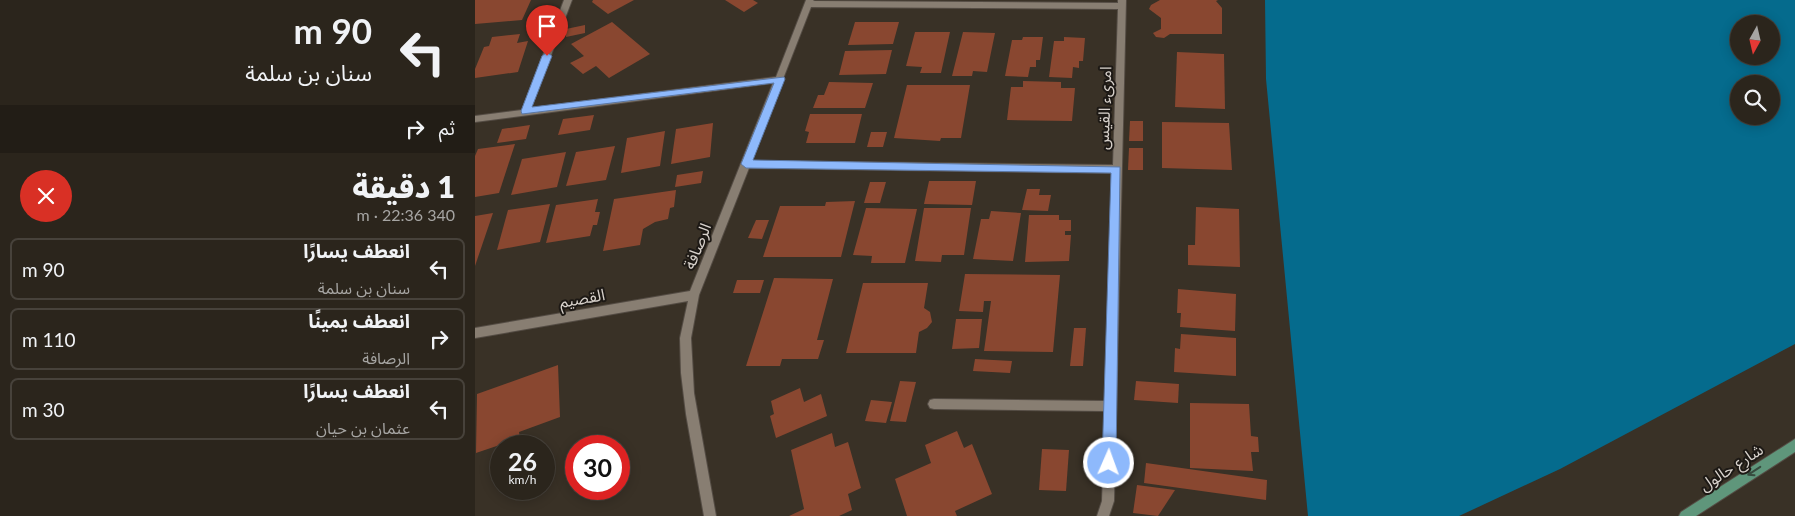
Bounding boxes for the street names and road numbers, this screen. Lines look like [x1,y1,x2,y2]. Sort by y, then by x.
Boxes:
street label: امرىء القيس [1093,66,1115,150]
street label: الرصافة [679,220,715,272]
street label: القصيم [558,284,607,315]
street label: شارع حالول [1695,439,1768,498]

